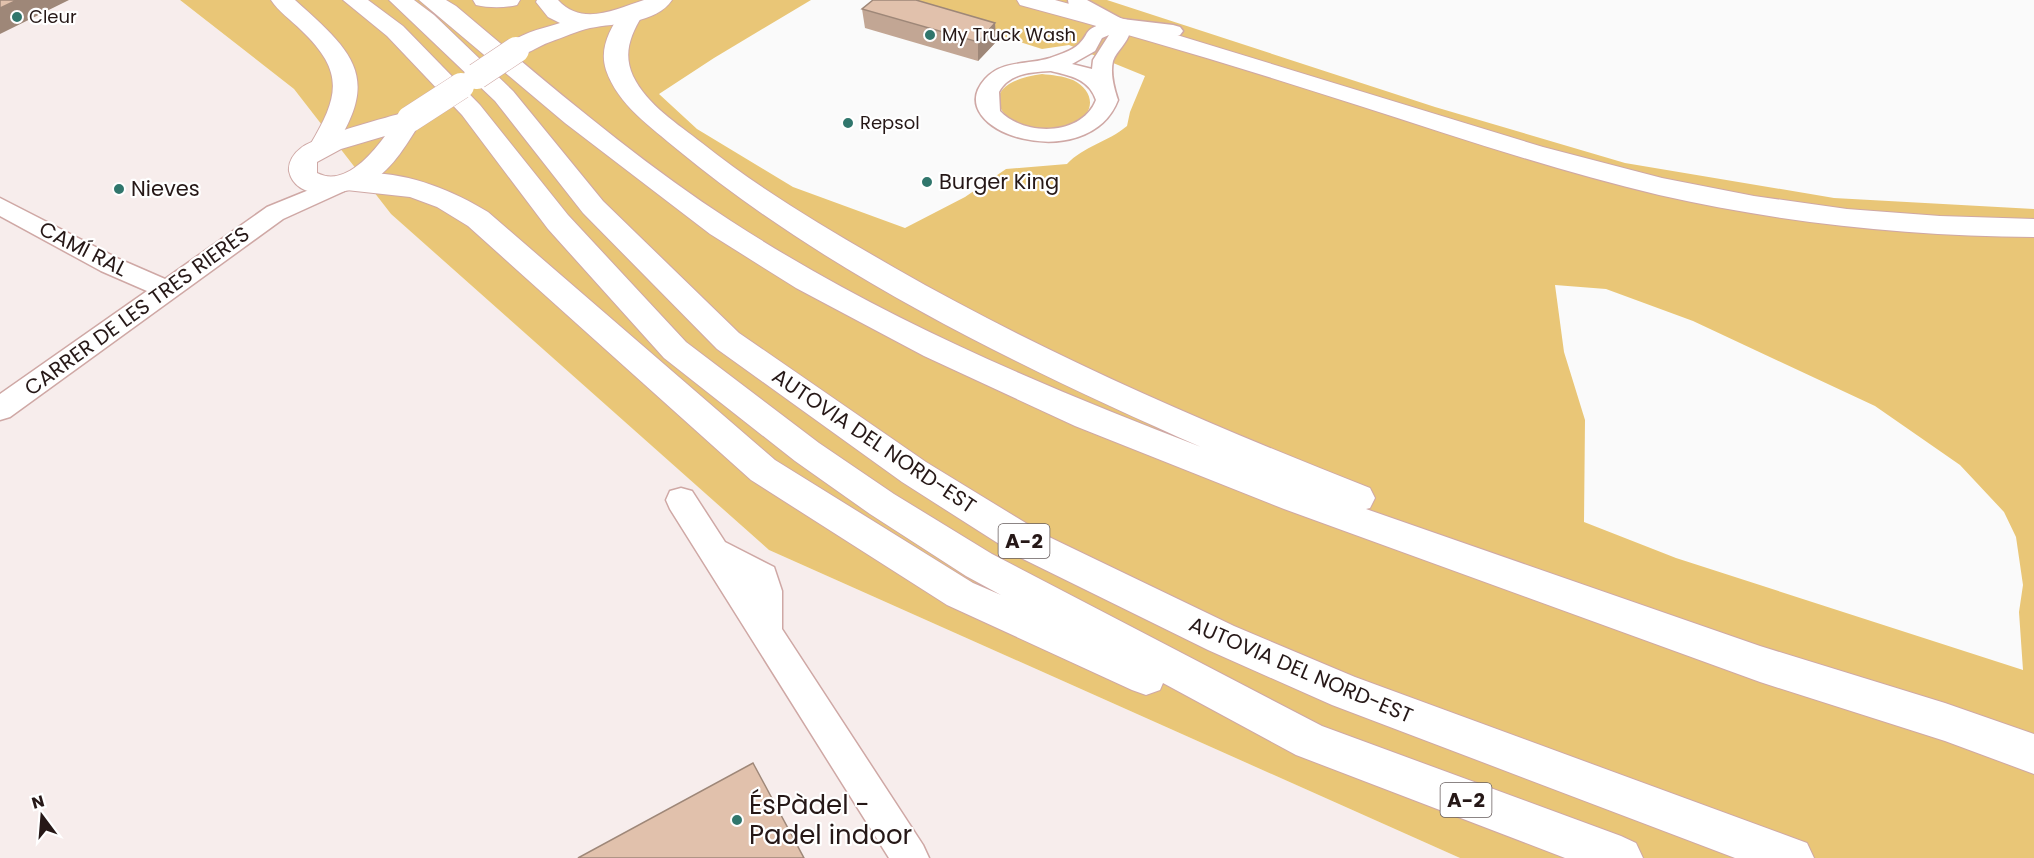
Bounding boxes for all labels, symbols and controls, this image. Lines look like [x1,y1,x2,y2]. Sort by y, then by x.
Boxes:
place label: Cleur [29,4,77,29]
marker: Cleur [10,10,24,24]
place label: My Truck Wash [942,22,1076,47]
marker: My Truck Wash [923,28,937,42]
place label: Repsol [860,110,920,135]
marker: Repsol [841,116,855,130]
place label: Burger King [939,167,1059,196]
place label: Nieves [131,174,200,203]
marker: Burger King [920,175,934,189]
marker: Nieves [112,182,126,196]
street label: CAMÍ RAL [34,214,132,283]
street label: CARRER DE LES TRES RIERES [18,219,255,402]
street label: AUTOVIA DEL NORD-EST [766,361,982,520]
road number: A-2 [998,524,1050,558]
street label: AUTOVIA DEL NORD-EST [1185,609,1418,730]
road number: A-2 [1440,783,1492,817]
north arrow [12,786,72,846]
place label: ÉsPàdel - Padel indoor [749,787,912,853]
text: N [29,789,47,815]
marker: ÉsPàdel - Padel indoor [730,813,744,827]

